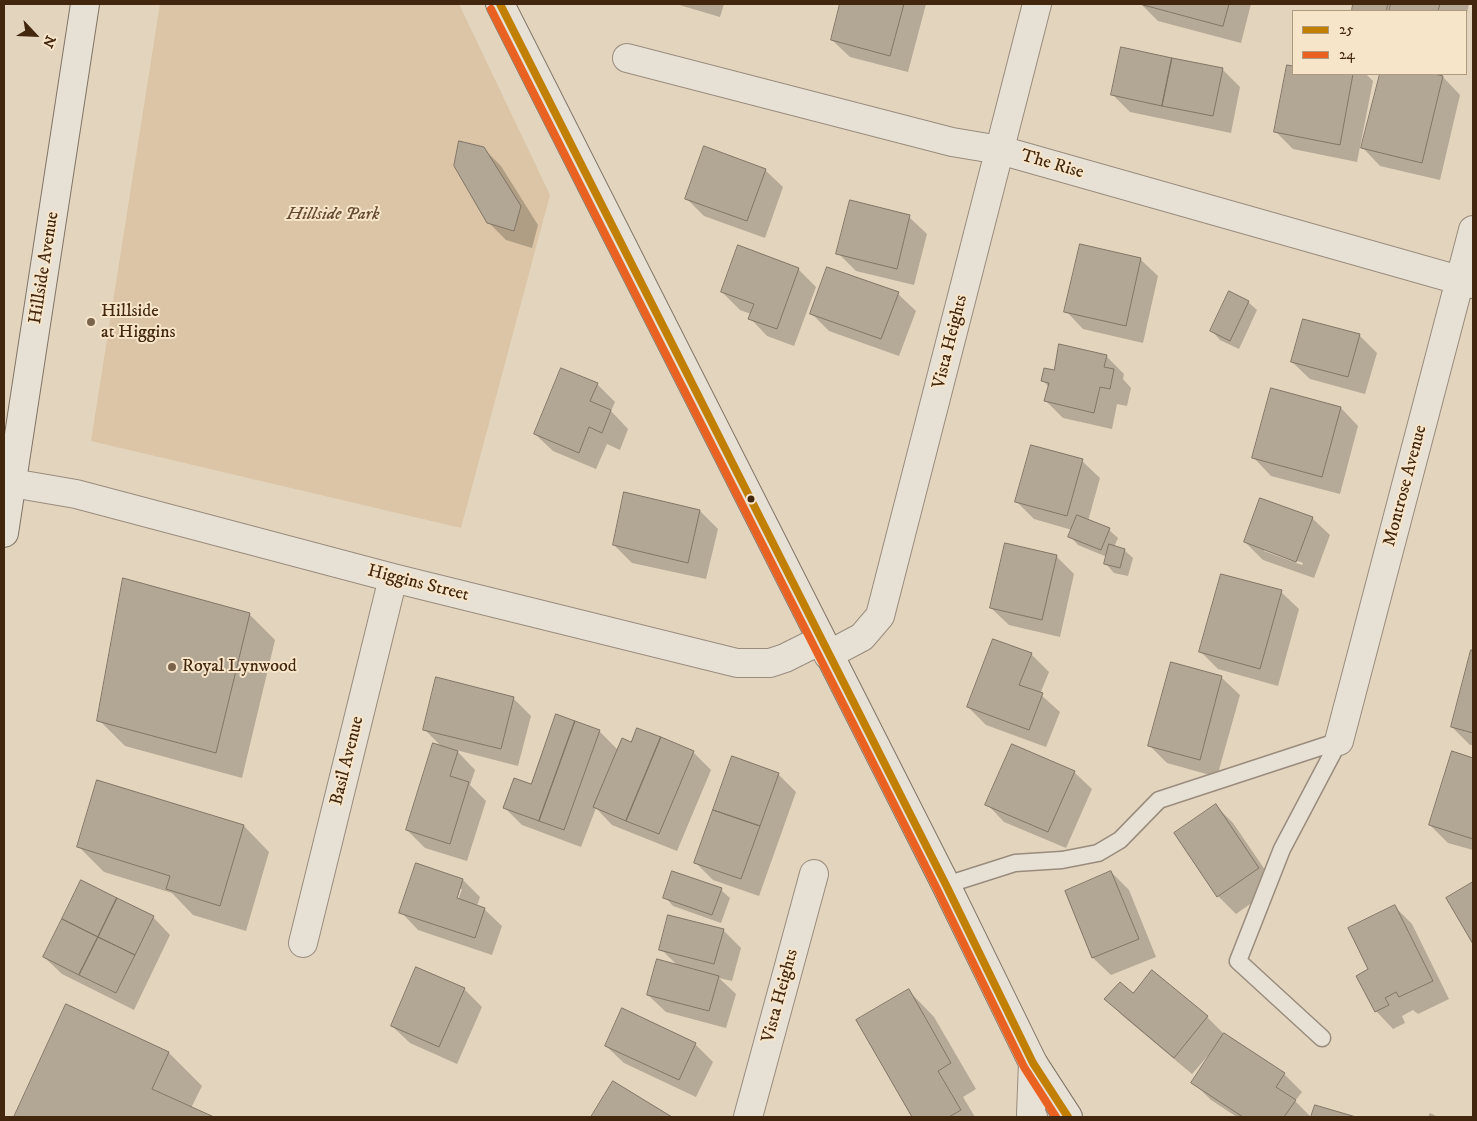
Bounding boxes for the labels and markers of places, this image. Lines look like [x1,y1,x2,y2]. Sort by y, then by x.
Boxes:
place label: Hillside at Higgins [101,301,176,344]
marker: Hillside at Higgins [85,316,97,328]
unlabelled marker [746,494,756,504]
place label: Royal Lynwood [182,656,297,678]
marker: Royal Lynwood [166,661,178,673]

